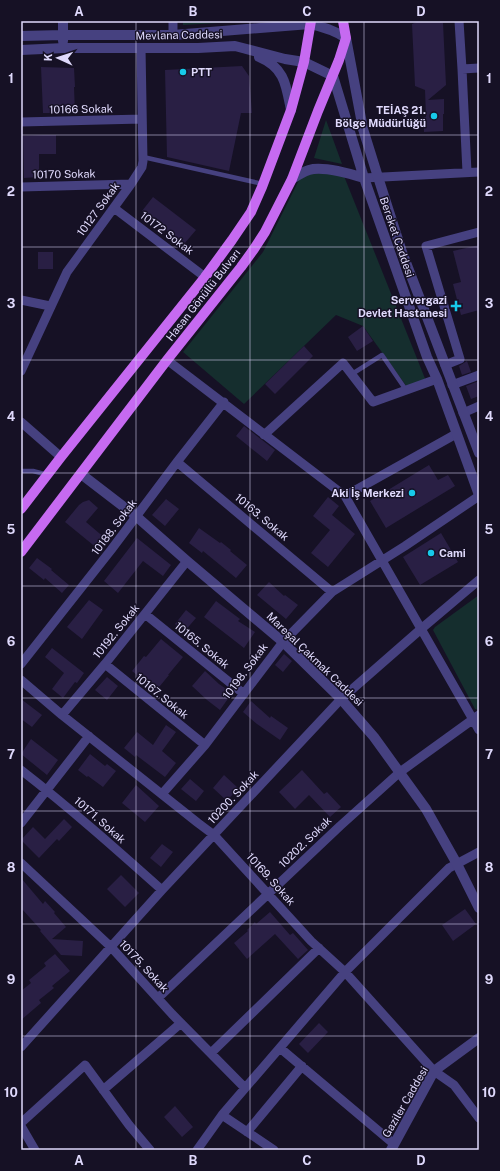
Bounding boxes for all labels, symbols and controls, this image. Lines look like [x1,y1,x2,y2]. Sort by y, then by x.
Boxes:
text: A [74,4,84,19]
text: B [189,4,198,19]
text: C [302,4,312,19]
text: D [416,4,426,19]
street label: Mevlana Caddesi [135,28,223,42]
north arrow [38,38,78,78]
text: K [42,53,54,62]
place label: PTT [191,66,212,78]
marker: PTT [178,67,188,77]
text: 1 [8,71,14,86]
text: 1 [486,71,492,86]
street label: 10166 Sokak [49,102,113,116]
place label: TEİAŞ 21. Bölge Müdürlüğü [335,103,426,129]
marker: TEİAŞ 21. Bölge Müdürlüğü [429,111,439,121]
street label: 10170 Sokak [32,167,96,181]
street label: 10127 Sokak [75,180,121,238]
text: 2 [7,184,15,199]
text: 2 [485,184,493,199]
street label: Bereket Caddesi [378,195,416,279]
street label: 10172 Sokak [138,209,196,257]
street label: Hasan Gönüllü Bulvarı [163,247,243,343]
place label: Servergazi Devlet Hastanesi [358,294,447,319]
text: 3 [7,296,16,311]
text: 3 [485,296,494,311]
marker: Servergazi Devlet Hastanesi [450,300,462,312]
text: 4 [7,409,16,424]
text: 4 [485,409,494,424]
place label: Aki İş Merkezi [331,486,404,500]
marker: Aki İş Merkezi [407,488,417,498]
street label: 10163. Sokak [233,491,291,543]
street label: 10188. Sokak [89,497,139,557]
text: 5 [7,522,16,537]
text: 5 [485,522,494,537]
place label: Cami [439,547,466,559]
marker: Cami [426,548,436,558]
street label: 10192. Sokak [91,602,141,660]
street label: Mareşal Çakmak Caddesi [264,610,366,709]
street label: 10165. Sokak [172,619,232,671]
text: 6 [7,634,16,649]
text: 6 [485,634,494,649]
street label: 10198. Sokak [220,641,270,701]
street label: 10167. Sokak [133,671,191,721]
text: 7 [7,747,15,762]
text: 7 [485,747,493,762]
street label: 10200. Sokak [205,768,261,826]
street label: 10171. Sokak [72,794,128,846]
street label: 10202. Sokak [276,814,334,870]
street label: 10169. Sokak [244,850,298,908]
text: 8 [7,860,16,875]
text: 8 [485,860,494,875]
street label: 10175. Sokak [117,938,171,994]
text: 9 [7,972,15,987]
text: 9 [485,972,493,987]
street label: Gaziler Caddesi [380,1065,430,1139]
text: 10 [4,1085,18,1100]
text: 10 [482,1085,496,1100]
text: A [74,1153,84,1168]
text: B [189,1153,198,1168]
text: C [302,1153,312,1168]
text: D [416,1153,426,1168]

